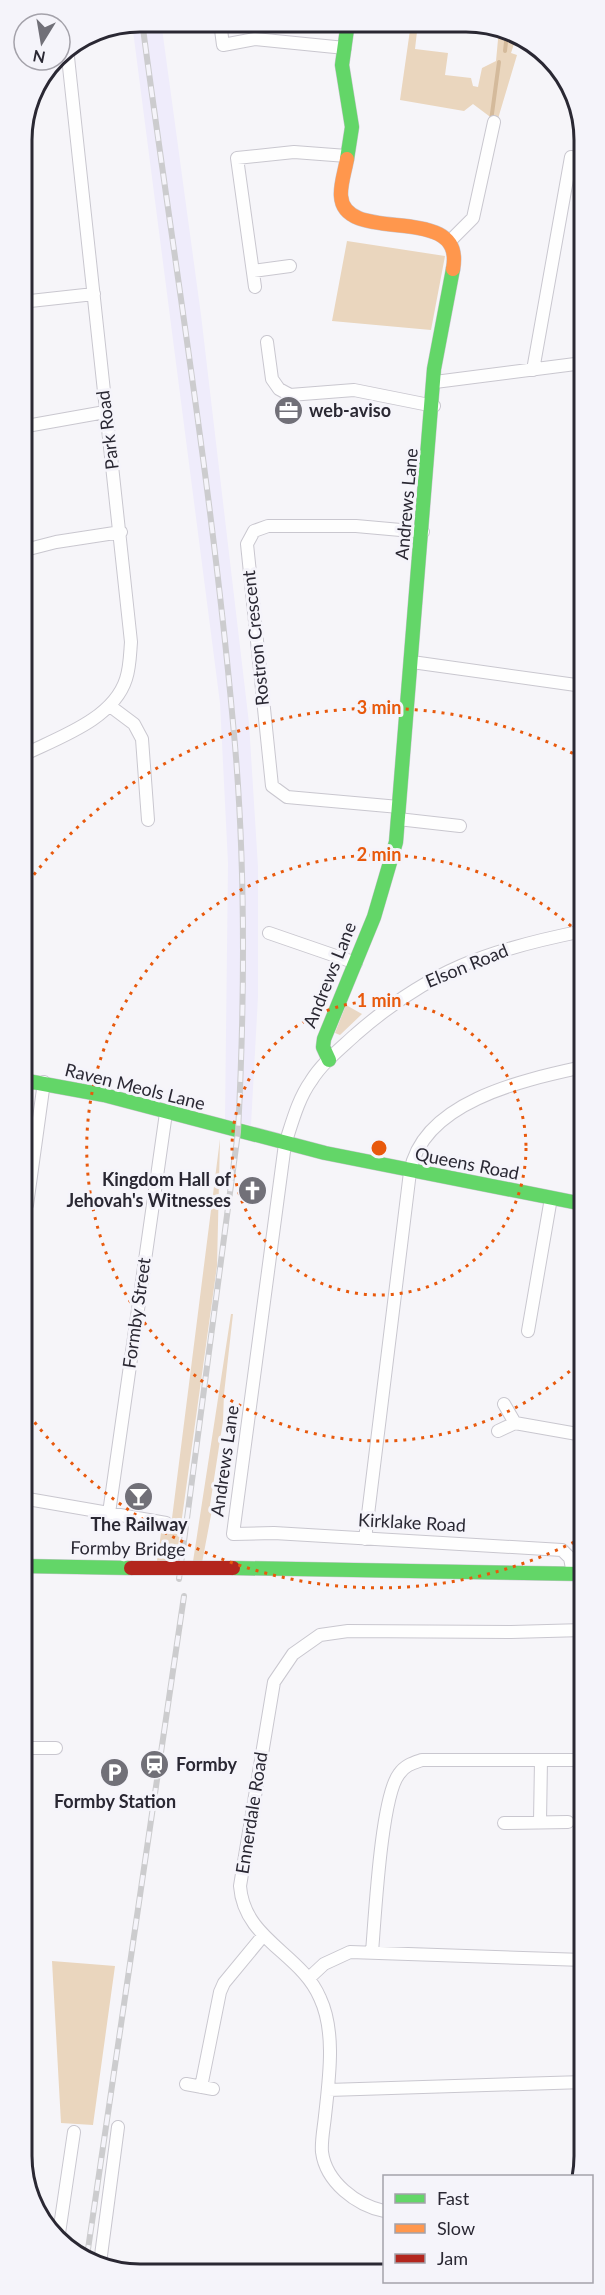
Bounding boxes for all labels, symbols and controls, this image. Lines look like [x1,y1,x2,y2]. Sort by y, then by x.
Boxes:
north arrow [12,12,72,72]
text: N [31,47,47,68]
street label: Park Road [91,389,123,471]
office icon: web-aviso [272,395,304,427]
place label: web-aviso [309,399,391,421]
street label: Andrews Lane [390,447,422,561]
street label: Rostron Crescent [237,569,273,707]
text: 3 min [357,696,401,718]
text: 2 min [357,843,401,865]
street label: Andrews Lane [298,919,360,1031]
street label: Elson Road [422,939,511,992]
text: 1 min [357,989,401,1011]
street label: Raven Meols Lane [63,1058,208,1114]
centre of rings [369,1138,389,1158]
street label: Queens Road [413,1142,521,1184]
place label: Kingdom Hall of Jehovah's Witnesses [66,1168,232,1211]
church icon: Kingdom Hall of Jehovah's Witnesses [236,1174,268,1206]
street label: Formby Street [117,1256,155,1370]
street label: Andrews Lane [205,1404,243,1518]
bar icon: The Railway [123,1480,155,1512]
street label: Kirklake Road [358,1508,466,1536]
place label: The Railway [90,1513,188,1535]
street label: Formby Bridge [70,1536,186,1560]
station icon: Formby [139,1749,171,1781]
street label: Ennerdale Road [231,1750,272,1875]
place label: Formby [176,1753,237,1775]
parking icon: Formby Station [99,1757,131,1789]
place label: Formby Station [54,1790,176,1812]
legend [383,2175,593,2283]
text: Fast [437,2187,470,2209]
text: Slow [437,2217,475,2239]
text: Jam [437,2247,468,2269]

